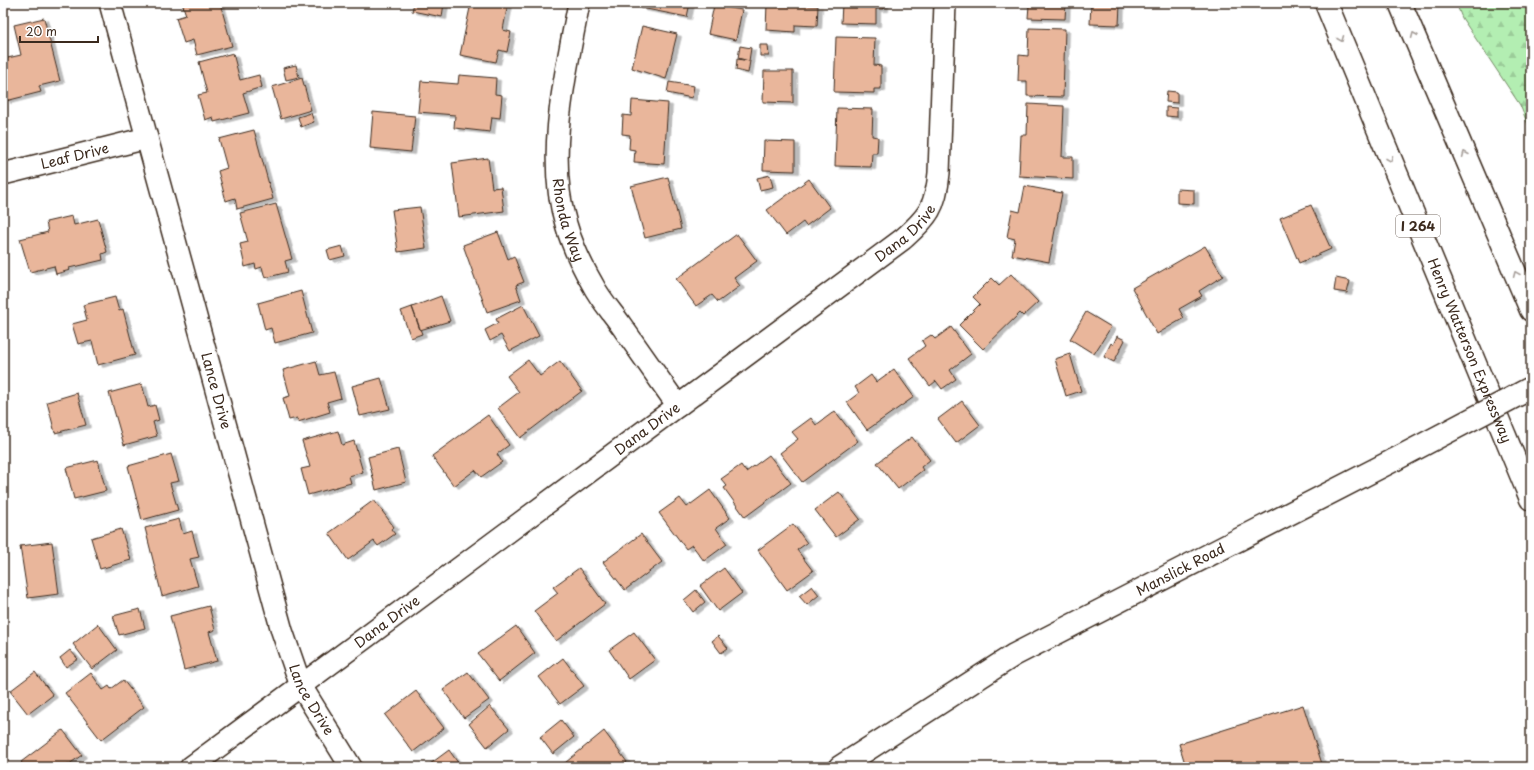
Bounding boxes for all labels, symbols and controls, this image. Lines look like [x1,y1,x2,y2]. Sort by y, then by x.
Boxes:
scale bar [20,18,98,44]
text: 20 m [26,22,57,40]
one-way arrow [1411,31,1419,39]
one-way arrow [1336,36,1344,43]
street label: Leaf Drive [38,137,111,174]
one-way arrow [1462,151,1470,159]
one-way arrow [1386,156,1394,163]
street label: Rhonda Way [548,177,590,265]
street label: Dana Drive [870,201,941,267]
road number: I 264 [1396,215,1440,237]
street label: Henry Watterson Expressway [1423,255,1518,446]
one-way arrow [1513,270,1521,278]
street label: Lance Drive [196,350,237,431]
street label: Dana Drive [610,397,684,460]
street label: Manslick Road [1132,538,1228,601]
street label: Dana Drive [349,590,424,653]
street label: Lance Drive [284,661,340,739]

